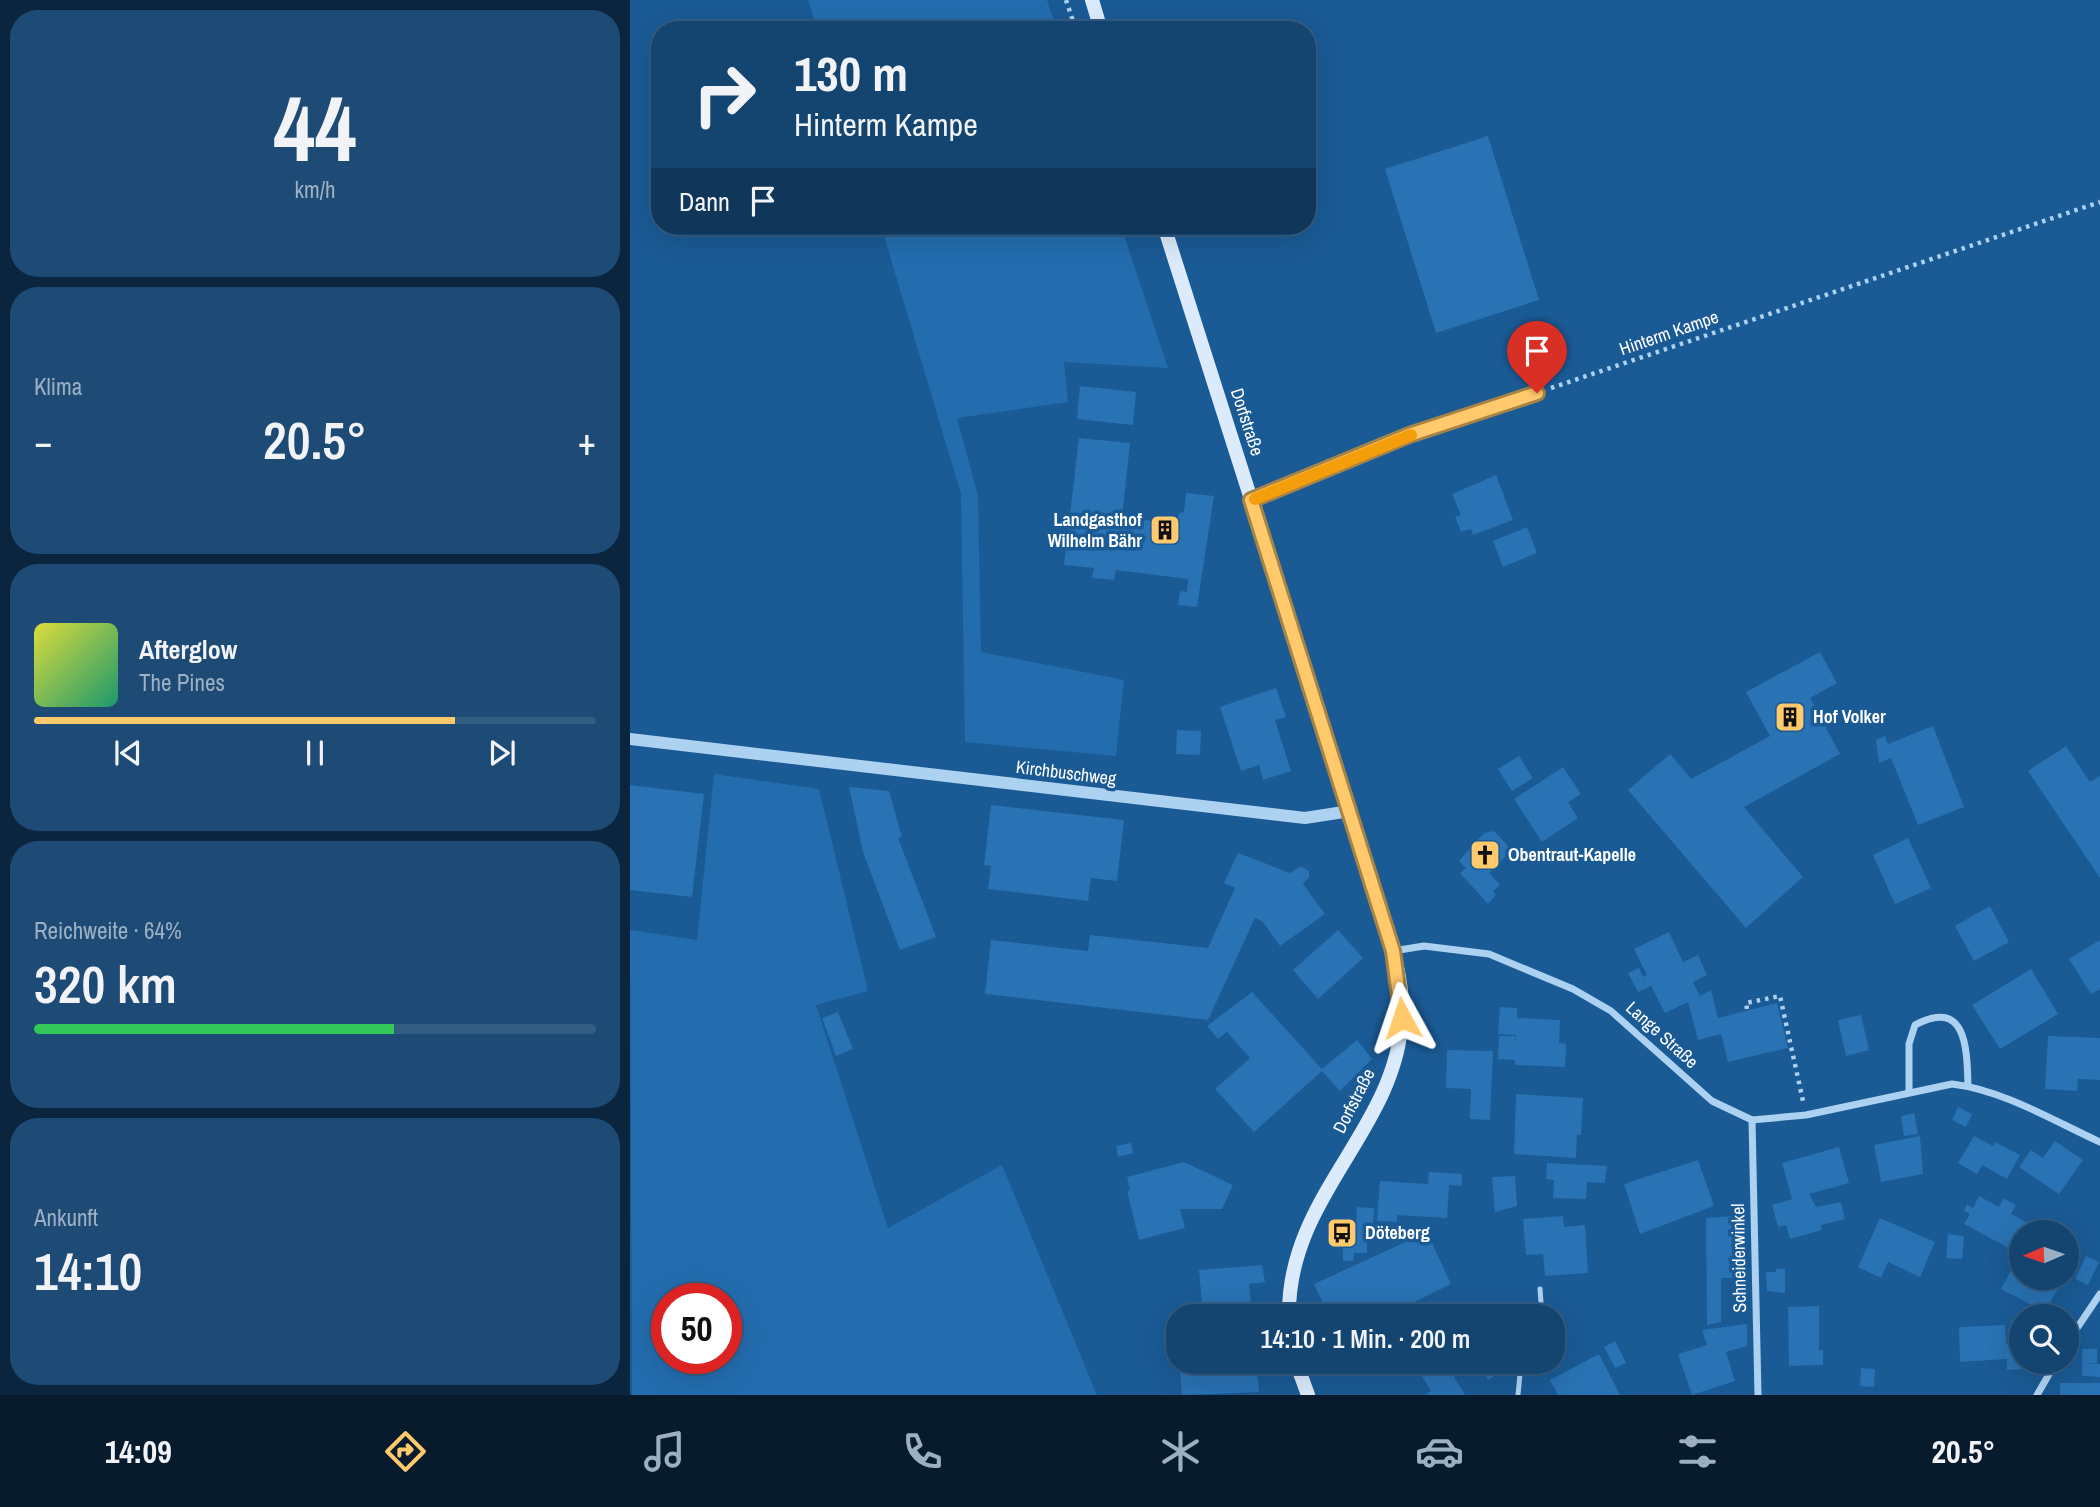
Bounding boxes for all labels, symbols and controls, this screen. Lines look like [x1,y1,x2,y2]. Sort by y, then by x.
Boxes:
text: 130 m [794,40,908,106]
icon: right [679,49,770,140]
text: 44 [274,67,357,189]
text: Hinterm Kampe [794,103,978,146]
text: km/h [295,174,335,205]
icon: arrive [744,182,782,220]
text: Dann [679,184,730,219]
street label: Hinterm Kampe [1616,304,1722,361]
pin [1507,321,1567,393]
icon: arrive [1518,332,1556,370]
text: Klima [34,371,82,402]
street label: Dorfstraße [1225,385,1270,459]
text: 20.5° [263,405,367,475]
text: − [34,416,52,467]
text: + [578,416,596,467]
place label: Landgasthof Wilhelm Bähr [1048,507,1142,553]
building icon: Landgasthof Wilhelm Bähr [1148,513,1182,547]
text: Afterglow [139,632,237,667]
text: The Pines [139,667,225,698]
building icon: Hof Volker [1773,700,1807,734]
place label: Hof Volker [1813,704,1886,729]
icon: previous [109,734,147,772]
icon: pause [296,734,334,772]
icon: next [483,734,521,772]
street label: Kirchbuschweg [1014,754,1118,791]
church icon: Obentraut-Kapelle [1468,838,1502,872]
place label: Obentraut-Kapelle [1508,842,1636,867]
text: Reichweite · 64% [34,915,182,946]
text: 320 km [34,949,177,1019]
position arrow [1365,981,1439,1055]
street label: Lange Straße [1621,995,1704,1074]
street label: Dorfstraße [1327,1064,1381,1138]
text: Ankunft [34,1202,98,1233]
street label: Schneiderwinkel [1725,1203,1752,1313]
bus stop icon: Döteberg [1325,1216,1359,1250]
place label: Döteberg [1365,1220,1430,1245]
north arrow [2009,1220,2079,1290]
map controls [2009,1220,2079,1374]
text: 14:10 [34,1236,142,1306]
speed limit sign: 50 [651,1283,742,1374]
button: search [2009,1304,2079,1374]
text: 14:10 · 1 Min. · 200 m [1261,1321,1470,1356]
icon: directions [381,1427,430,1476]
icon: music [640,1427,689,1476]
icon: phone [898,1427,947,1476]
icon: climate [1156,1427,1205,1476]
icon: car [1415,1427,1464,1476]
icon: filters [1673,1427,1722,1476]
text: 14:09 [105,1430,172,1473]
text: 20.5° [1931,1430,1995,1473]

